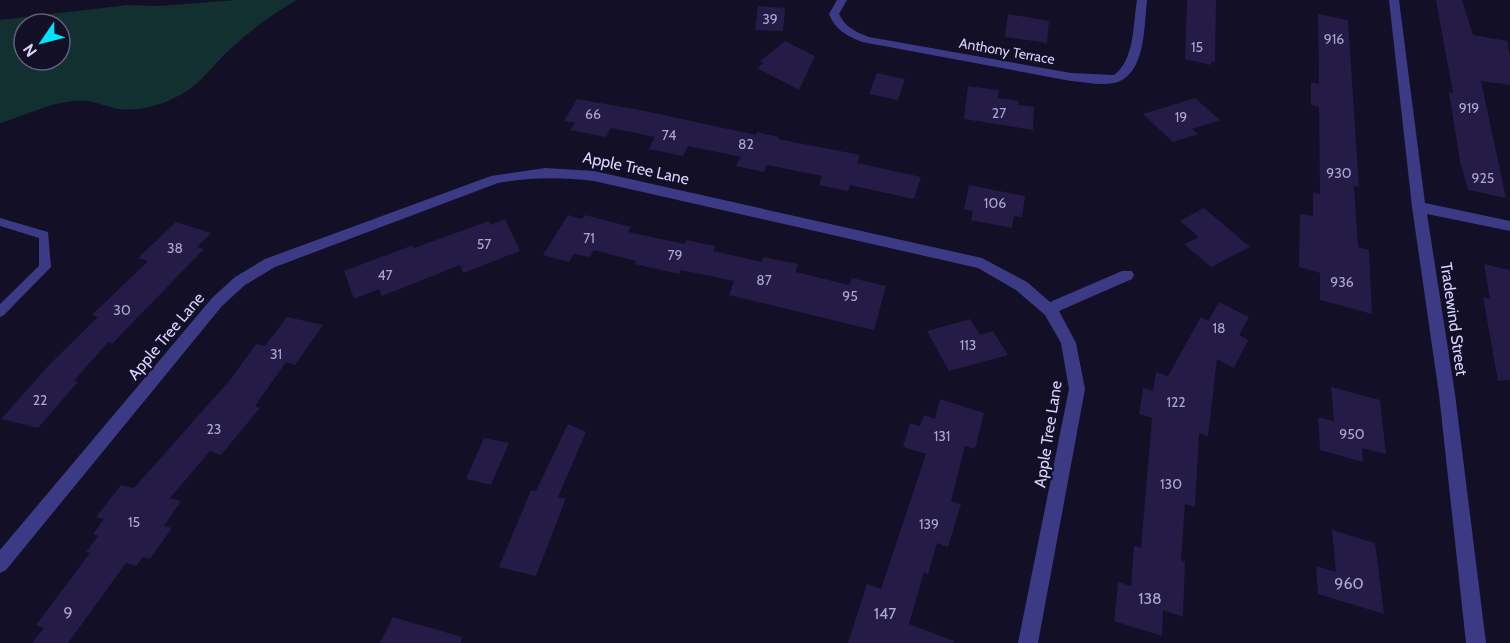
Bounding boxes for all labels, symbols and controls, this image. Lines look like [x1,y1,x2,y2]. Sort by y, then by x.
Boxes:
house number: 39 [762,10,778,28]
north arrow [12,12,72,72]
house number: 916 [1324,30,1344,48]
street label: Anthony Terrace [958,34,1056,68]
house number: 15 [1191,38,1203,56]
text: N [19,40,41,60]
house number: 919 [1459,99,1479,117]
house number: 27 [992,104,1006,122]
house number: 66 [585,105,601,123]
house number: 19 [1175,108,1187,126]
house number: 74 [662,126,676,144]
house number: 82 [738,135,754,153]
street label: Apple Tree Lane [581,147,691,189]
house number: 930 [1326,164,1352,182]
house number: 925 [1472,169,1494,187]
house number: 106 [984,194,1006,212]
house number: 71 [583,229,595,247]
house number: 57 [477,235,491,253]
house number: 38 [167,239,183,257]
house number: 79 [668,246,683,264]
street label: Tradewind Street [1437,261,1471,378]
house number: 47 [377,266,393,284]
house number: 87 [756,271,772,289]
house number: 936 [1330,273,1354,291]
house number: 95 [842,287,858,305]
street label: Apple Tree Lane [124,289,208,383]
house number: 30 [113,301,131,319]
house number: 18 [1212,319,1226,337]
house number: 113 [960,336,976,354]
house number: 31 [270,345,282,363]
street label: Apple Tree Lane [1030,379,1066,489]
house number: 22 [33,391,47,409]
house number: 122 [1166,393,1186,411]
house number: 23 [207,420,221,438]
house number: 950 [1339,425,1365,443]
house number: 131 [934,427,950,445]
house number: 130 [1160,475,1182,493]
house number: 15 [128,513,140,531]
house number: 139 [919,515,939,533]
house number: 960 [1334,574,1364,593]
house number: 138 [1138,589,1162,608]
house number: 9 [63,603,73,622]
house number: 147 [874,604,896,623]

